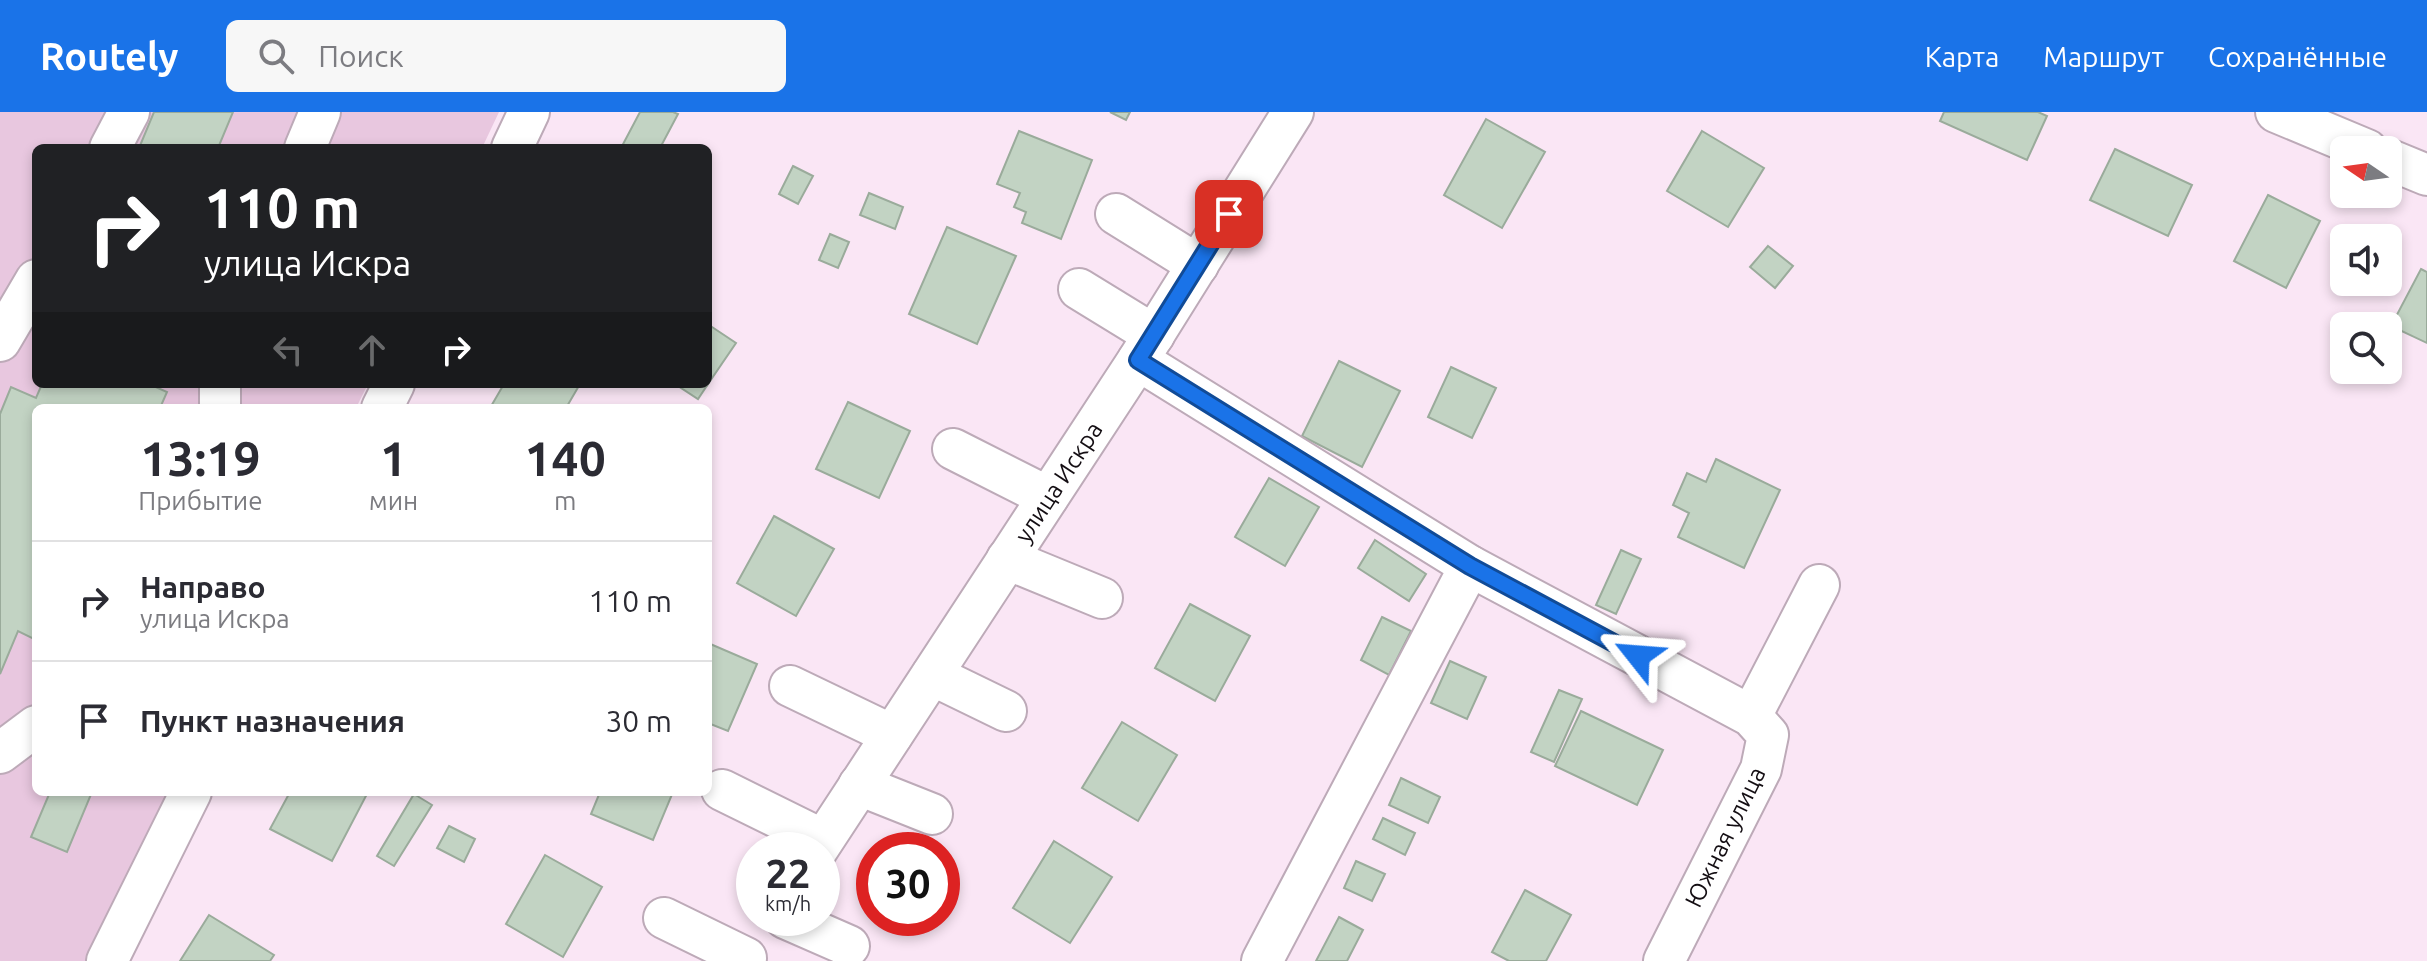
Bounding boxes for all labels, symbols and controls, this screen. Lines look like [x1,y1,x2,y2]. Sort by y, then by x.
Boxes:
search box [226,20,786,92]
icon: search [254,34,298,78]
text: Routely [40,35,178,77]
text: Поиск [318,39,404,73]
text: Карта [1925,41,1999,72]
text: Маршрут [2043,41,2164,72]
text: Сохранённые [2208,41,2387,72]
north arrow [2330,136,2402,208]
map controls [2330,136,2402,384]
icon: right [72,176,176,280]
text: 110 m [204,176,360,239]
pin [1195,180,1263,248]
icon: arrive [1207,192,1251,236]
button: sound [2330,224,2402,296]
text: улица Искра [204,242,411,283]
button: search [2330,312,2402,384]
icon: left [266,328,310,372]
icon: ahead [350,328,394,372]
icon: right [434,328,478,372]
street label: улица Искра [1009,417,1107,547]
text: 13:19 [140,431,260,485]
text: 1 [380,431,407,485]
text: 140 [525,431,606,485]
text: Прибытие [138,486,263,515]
text: мин [369,486,418,515]
text: m [554,486,576,515]
text: Направо [140,570,266,604]
icon: right [72,579,116,623]
text: 110 m [588,584,672,618]
text: улица Искра [140,604,290,633]
position arrow [1596,614,1680,698]
icon: arrive [72,699,116,743]
text: Пункт назначения [140,704,405,738]
text: 30 m [605,704,672,738]
street label: Южная улица [1679,762,1771,912]
speed limit sign: 30 [856,832,960,936]
text: 22 [765,851,811,896]
text: km/h [765,892,811,915]

